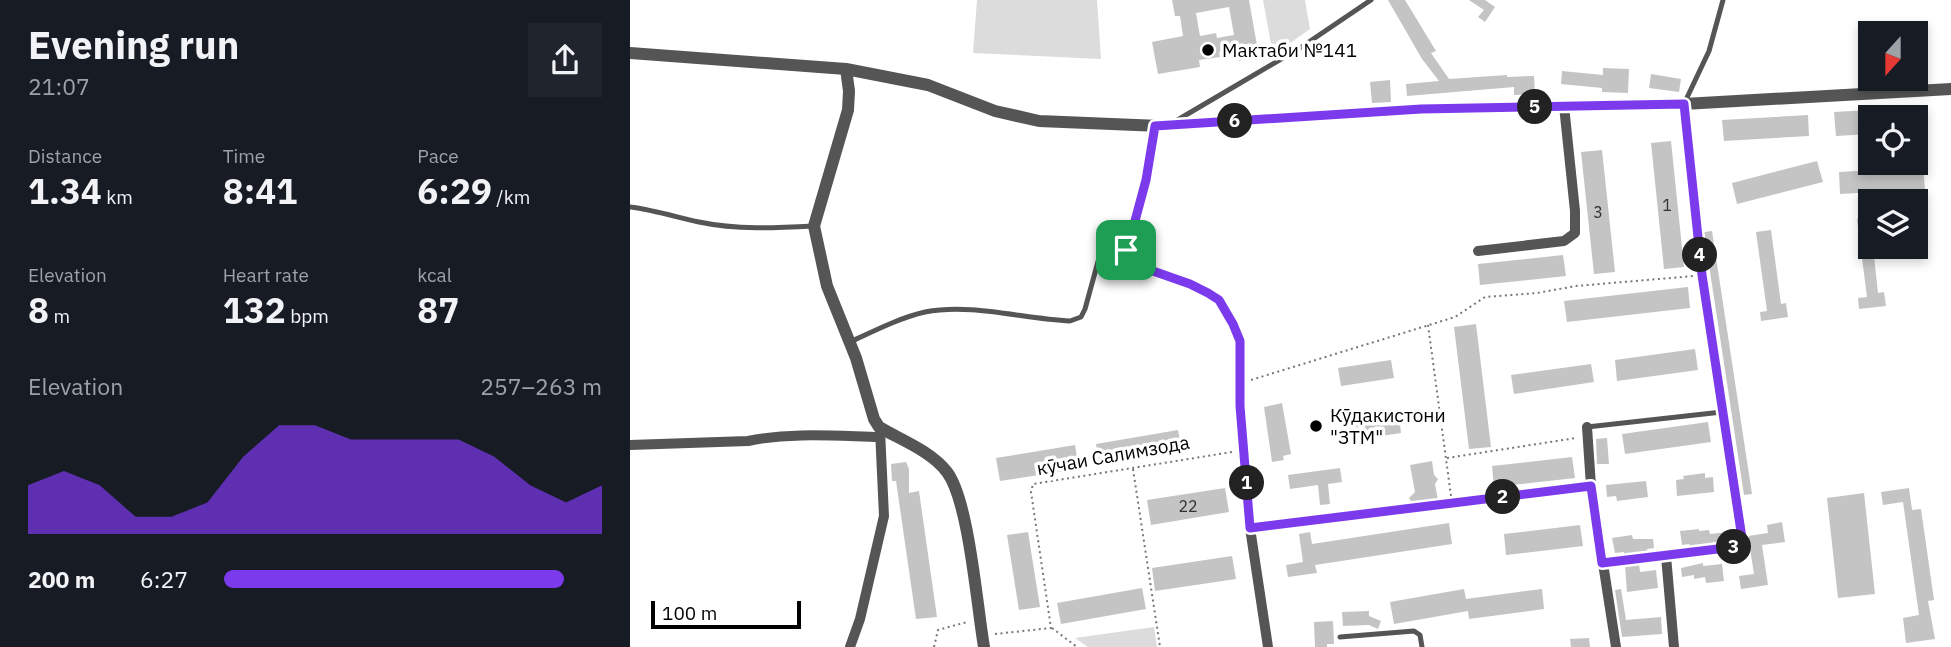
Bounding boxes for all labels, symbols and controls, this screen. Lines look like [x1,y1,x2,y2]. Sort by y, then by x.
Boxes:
text: Evening run [28,20,239,69]
north arrow [1858,21,1928,91]
map controls [1858,21,1928,259]
button: share [528,23,602,97]
place label: Мактаби №141 [1222,38,1357,62]
marker: Мактаби №141 [1200,42,1216,58]
text: 21:07 [28,71,90,101]
pin: 5 [1518,90,1552,124]
text: 5 [1529,94,1540,118]
pin: 6 [1218,104,1252,138]
button: locate [1858,105,1928,175]
text: 6 [1229,108,1240,132]
text: Distance [28,144,102,168]
text: Time [223,144,265,168]
text: Pace [417,144,459,168]
text: 1.34 [28,168,102,214]
text: 8:41 [223,168,297,214]
text: 6:29 [417,168,492,214]
text: km [102,185,133,209]
text: /km [492,185,530,209]
button: layers [1858,189,1928,259]
house number: 1 [1662,195,1672,215]
house number: 3 [1593,202,1603,222]
pin [1096,220,1156,280]
icon: arrive [1107,231,1145,269]
pin: 4 [1682,238,1718,272]
text: 4 [1694,242,1705,266]
text: Elevation [28,263,107,287]
text: Heart rate [223,263,309,287]
text: kcal [417,263,452,287]
text: 8 [28,287,49,333]
text: 132 [223,287,286,333]
text: 87 [417,287,459,333]
text: m [49,304,70,328]
text: bpm [286,304,329,328]
text: Elevation [28,371,123,401]
text: 257–263 m [480,371,602,401]
place label: Кӯдакистони "ЗТМ" [1330,403,1446,449]
marker: Кӯдакистони "ЗТМ" [1308,418,1324,434]
street label: кӯчаи Салимзода [1035,430,1191,480]
pin: 1 [1230,466,1264,500]
text: 1 [1241,470,1252,494]
pin: 2 [1486,480,1520,514]
text: 2 [1497,484,1508,508]
house number: 22 [1178,496,1198,516]
pin: 3 [1716,530,1752,564]
text: 3 [1728,534,1739,558]
text: 200 m [28,564,95,594]
text: 6:27 [140,564,188,594]
scale bar [651,598,802,630]
text: 100 m [662,601,717,625]

